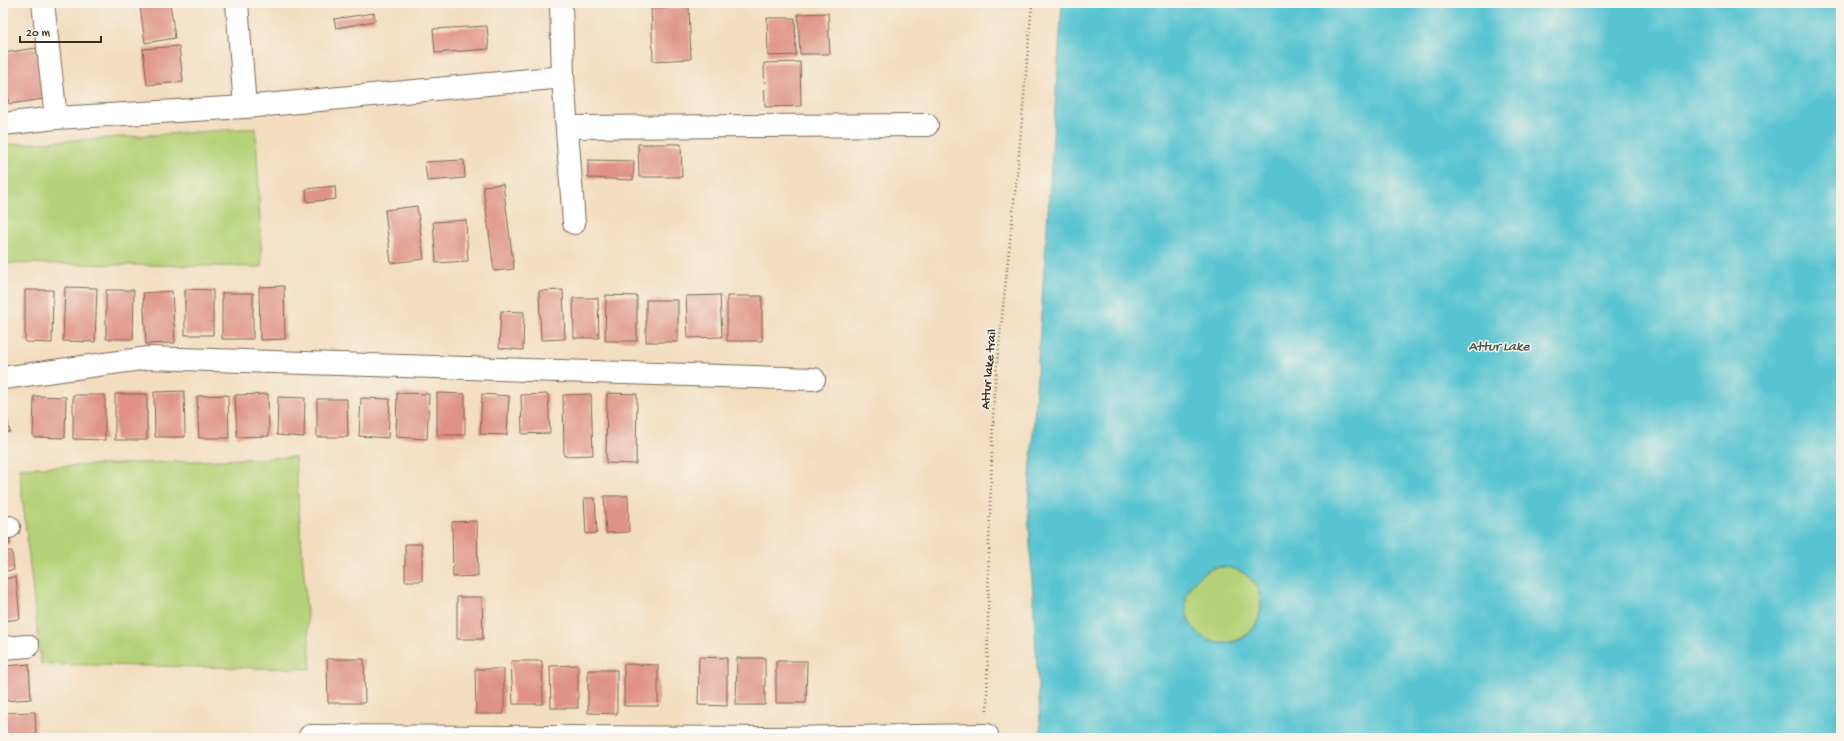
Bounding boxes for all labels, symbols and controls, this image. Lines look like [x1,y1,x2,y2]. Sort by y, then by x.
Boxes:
scale bar [20,18,101,44]
text: 20 m [26,27,51,41]
street label: Attur lake trail [979,328,1000,410]
water label: Attur Lake [1469,339,1530,356]

